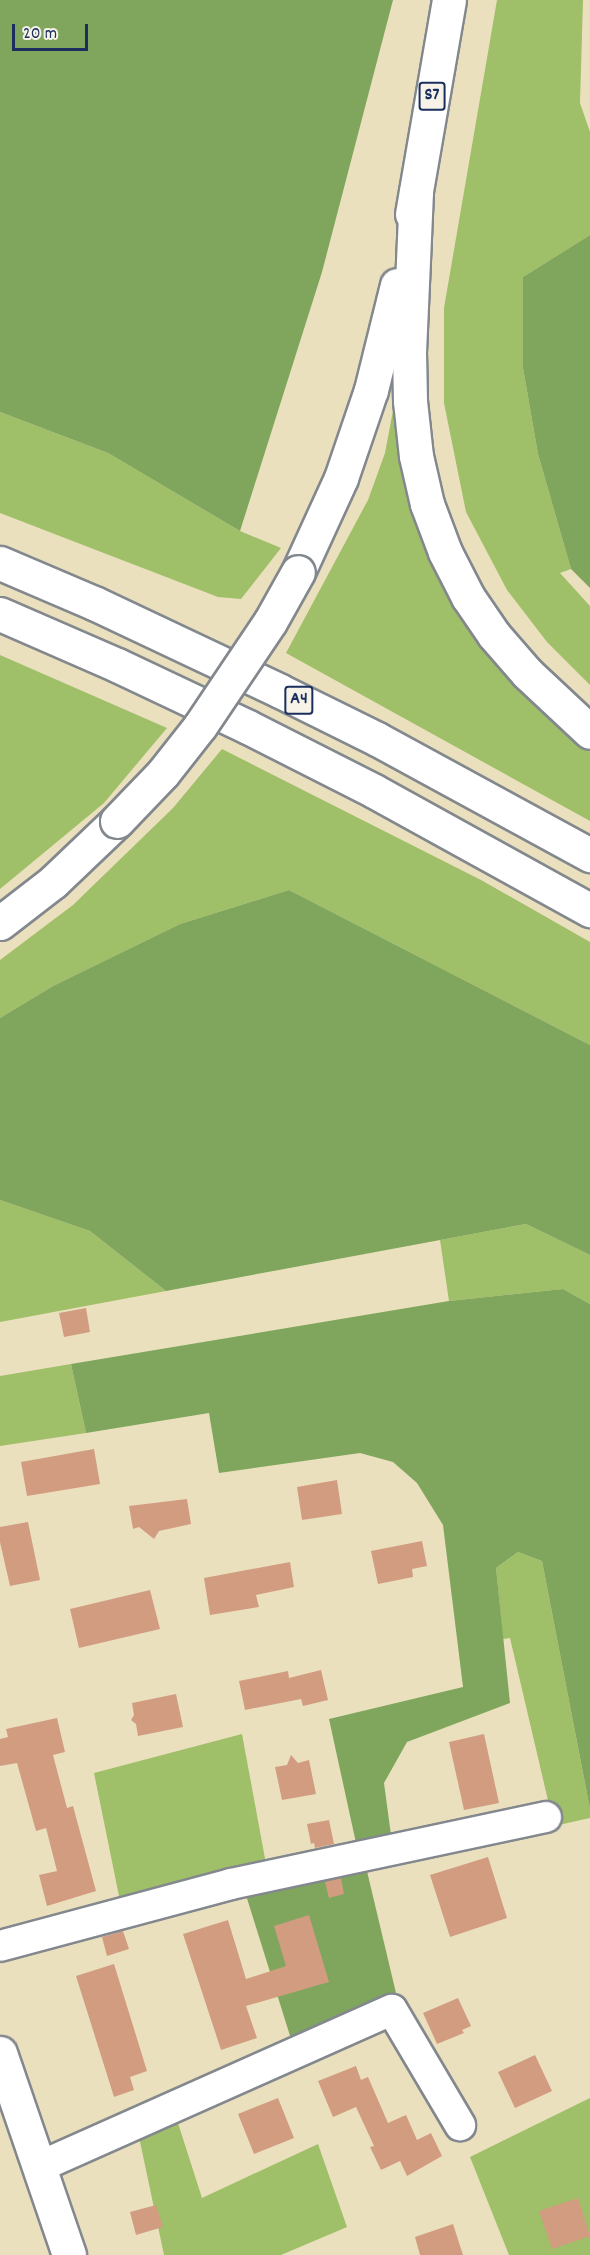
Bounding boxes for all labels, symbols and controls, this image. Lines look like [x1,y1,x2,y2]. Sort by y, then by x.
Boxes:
scale bar [15,12,92,50]
text: 20 m [23,22,57,47]
road number: S7 [418,81,446,111]
road number: A4 [284,685,314,715]

